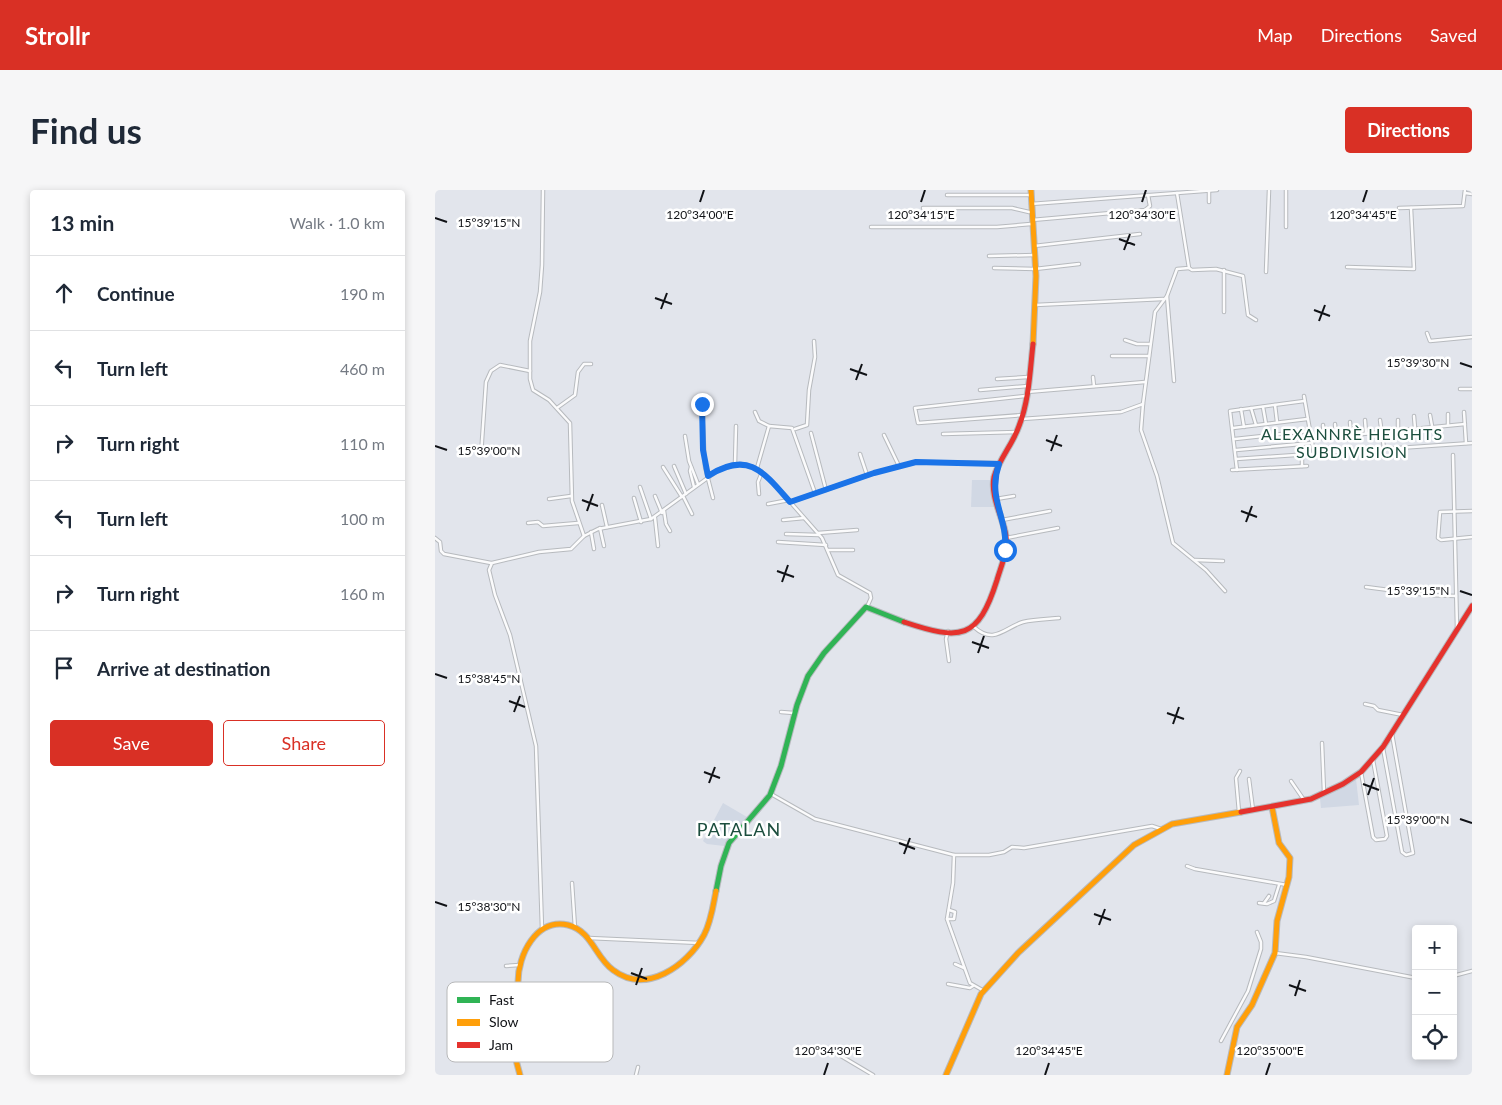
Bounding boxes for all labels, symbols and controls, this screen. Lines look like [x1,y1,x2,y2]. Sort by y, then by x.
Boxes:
text: Strollr [25,21,90,50]
text: Map [1257,24,1293,46]
text: Directions [1321,24,1402,46]
text: Saved [1430,24,1477,46]
button: Directions [1345,107,1472,153]
text: Find us [30,109,142,151]
text: 120°34'00"E [666,207,734,222]
text: 120°34'15"E [887,207,955,222]
text: 120°34'30"E [1108,207,1176,222]
text: 120°34'45"E [1329,207,1397,222]
text: 13 min [50,210,114,235]
text: Walk · 1.0 km [289,213,385,232]
text: 15°39'15"N [458,215,520,230]
icon: ahead [50,279,78,307]
text: Continue [97,282,175,305]
text: 190 m [340,284,385,303]
icon: left [50,354,78,382]
text: 15°39'30"N [1387,355,1449,370]
text: Turn left [97,357,168,380]
text: 460 m [340,359,385,378]
route end [691,393,714,416]
district label: ALEXANNRÈ HEIGHTS SUBDIVISION [1261,424,1443,461]
icon: right [50,429,78,457]
text: Turn right [97,432,179,455]
text: 110 m [340,434,385,453]
text: 15°39'00"N [458,443,520,458]
icon: left [50,504,78,532]
text: Turn left [97,507,168,530]
text: 100 m [340,509,385,528]
route start [994,539,1017,562]
icon: right [50,579,78,607]
text: Turn right [97,582,179,605]
text: 15°39'15"N [1387,583,1449,598]
text: 160 m [340,584,385,603]
icon: arrive [50,654,78,682]
text: Arrive at destination [97,657,270,680]
text: 15°38'45"N [458,671,520,686]
button: Save [50,720,213,766]
button: Share [223,720,385,766]
text: 15°39'00"N [1387,812,1449,827]
district label: PATALAN [697,818,781,840]
text: 15°38'30"N [458,899,520,914]
map controls [1412,925,1457,1060]
button: + [1412,925,1457,970]
button: − [1412,970,1457,1015]
legend [447,982,613,1062]
text: Fast [489,991,514,1008]
text: Slow [489,1013,519,1030]
button: locate [1412,1015,1457,1060]
text: Jam [489,1036,513,1053]
text: 120°34'30"E [794,1043,862,1058]
text: 120°34'45"E [1015,1043,1083,1058]
text: 120°35'00"E [1236,1043,1304,1058]

